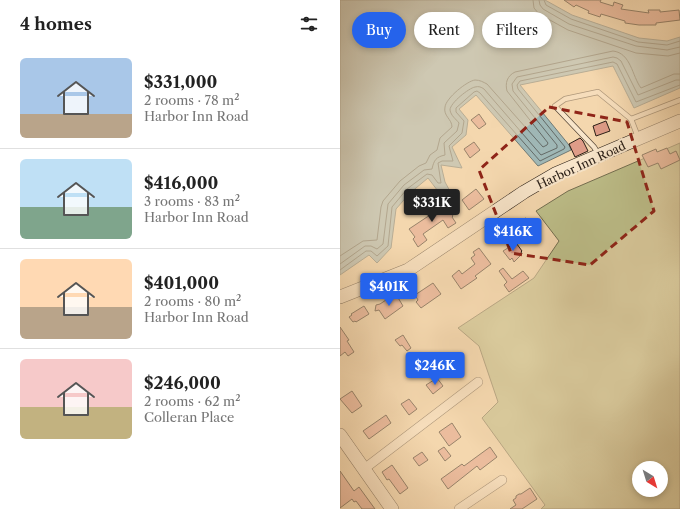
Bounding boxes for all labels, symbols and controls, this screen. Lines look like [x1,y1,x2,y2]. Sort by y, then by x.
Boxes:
chip: Buy [352,12,406,48]
chip: Rent [414,12,474,48]
chip: Filters [482,12,552,48]
icon: filters [298,13,320,35]
text: 4 homes [20,14,92,34]
text: $331,000 [144,72,217,92]
icon: home [52,74,100,122]
text: 2 rooms · 78 m² [144,92,240,108]
text: Harbor Inn Road [144,108,249,124]
street label: Harbor Inn Road [534,137,629,192]
text: $416,000 [144,173,218,193]
icon: home [52,175,100,223]
pin: $331K [404,189,460,223]
text: 3 rooms · 83 m² [144,193,240,209]
text: $331K [413,194,451,210]
text: Harbor Inn Road [144,209,249,225]
pin: $416K [485,218,541,252]
text: $416K [494,223,532,239]
text: $401,000 [144,273,219,293]
pin: $401K [361,273,417,307]
icon: home [52,275,100,323]
text: $401K [369,278,409,294]
text: 2 rooms · 80 m² [144,293,241,309]
text: Harbor Inn Road [144,309,249,325]
pin: $246K [407,352,463,386]
text: $246K [415,357,455,373]
text: $246,000 [144,373,221,393]
icon: home [52,375,100,423]
text: 2 rooms · 62 m² [144,393,241,409]
text: Colleran Place [144,409,234,425]
north arrow [632,461,668,497]
map controls [632,461,668,497]

